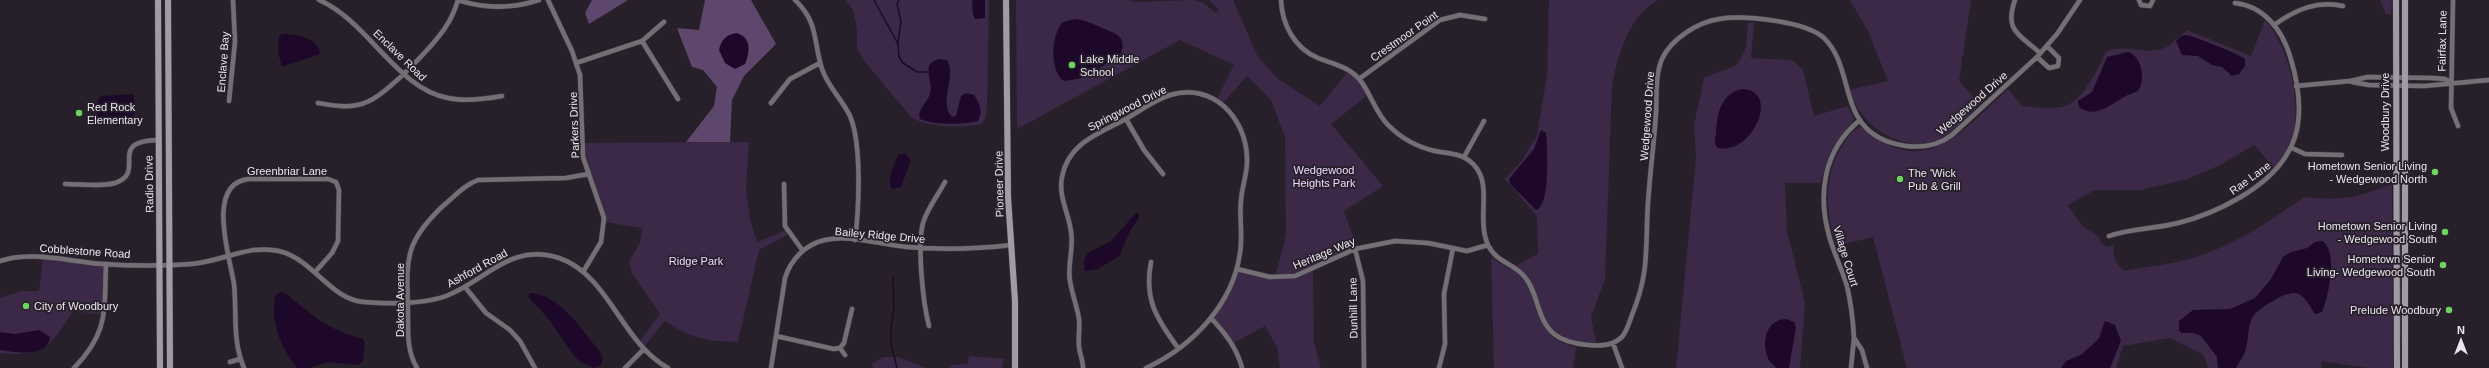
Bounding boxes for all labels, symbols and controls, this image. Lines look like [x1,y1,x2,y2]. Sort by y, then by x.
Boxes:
street label: Crestmoor Point [1368,8,1440,64]
street label: Fairfax Lane [2435,10,2449,72]
street label: Enclave Road [371,27,429,83]
street label: Enclave Bay [215,31,231,93]
place label: Lake Middle School [1080,53,1139,78]
marker: Lake Middle School [1067,60,1077,70]
street label: Wedgewood Drive [1934,69,2010,137]
street label: Wedgewood Drive [1638,71,1656,161]
street label: Woodbury Drive [2379,73,2391,151]
street label: Springwood Drive [1086,83,1168,133]
street label: Parkers Drive [567,91,581,159]
place label: Red Rock Elementary [87,101,143,126]
marker: Red Rock Elementary [74,108,84,118]
street label: Pioneer Drive [992,151,1006,217]
street label: Radio Drive [142,155,156,213]
street label: Rae Lane [2227,159,2273,197]
place label: Hometown Senior Living - Wedgewood North [2308,160,2427,185]
park label: Wedgewood Heights Park [1293,164,1356,189]
street label: Greenbriar Lane [247,165,327,177]
place label: The 'Wick Pub & Grill [1908,167,1961,192]
marker: Hometown Senior Living - Wedgewood North [2430,167,2440,177]
marker: The 'Wick Pub & Grill [1895,174,1905,184]
place label: Hometown Senior Living - Wedgewood South [2318,220,2437,245]
street label: Village Court [1831,224,1861,288]
street label: Bailey Ridge Drive [834,225,926,245]
marker: Hometown Senior Living - Wedgewood South [2440,227,2450,237]
street label: Heritage Way [1291,234,1357,271]
street label: Cobblestone Road [39,242,131,260]
street label: Ashford Road [445,246,509,290]
place label: Hometown Senior Living- Wedgewood South [2307,253,2435,278]
park label: Ridge Park [669,255,724,267]
marker: Hometown Senior Living- Wedgewood South [2438,260,2448,270]
street label: Dakota Avenue [394,263,406,337]
street label: Dunhill Lane [1346,277,1360,339]
place label: City of Woodbury [34,300,119,312]
marker: City of Woodbury [21,301,31,311]
place label: Prelude Woodbury [2350,304,2441,316]
marker: Prelude Woodbury [2444,305,2454,315]
north arrow [2441,320,2481,360]
text: N [2457,324,2465,336]

